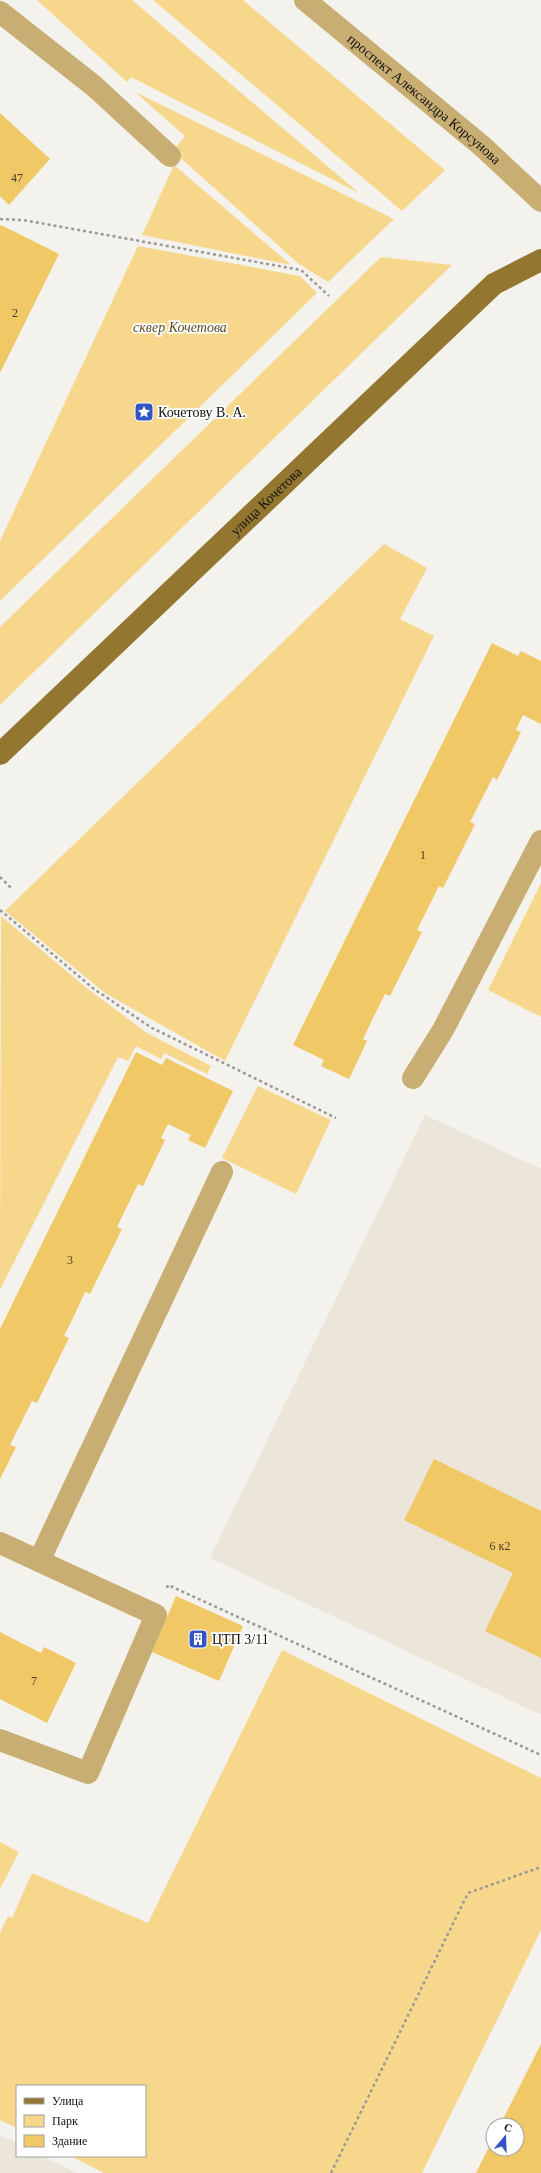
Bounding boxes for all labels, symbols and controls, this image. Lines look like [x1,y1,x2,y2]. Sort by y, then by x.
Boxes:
street label: проспект Александра Корсунова [345,31,504,168]
house number: 47 [11,171,23,185]
house number: 2 [12,306,18,320]
park label: сквер Кочетова [133,320,227,335]
place icon: Кочетову В. А. [133,401,155,423]
place label: Кочетову В. А. [158,405,246,420]
street label: улица Кочетова [227,463,305,538]
house number: 1 [420,848,426,862]
house number: 3 [67,1253,73,1267]
house number: 6 к2 [490,1539,510,1553]
building icon: ЦТП 3/11 [187,1628,209,1650]
place label: ЦТП 3/11 [212,1632,269,1647]
house number: 7 [31,1674,37,1688]
legend [16,2085,146,2157]
text: Улица [52,2094,84,2108]
text: Парк [52,2114,78,2128]
north arrow [485,2117,525,2157]
text: С [503,2121,514,2135]
text: Здание [52,2134,87,2148]

